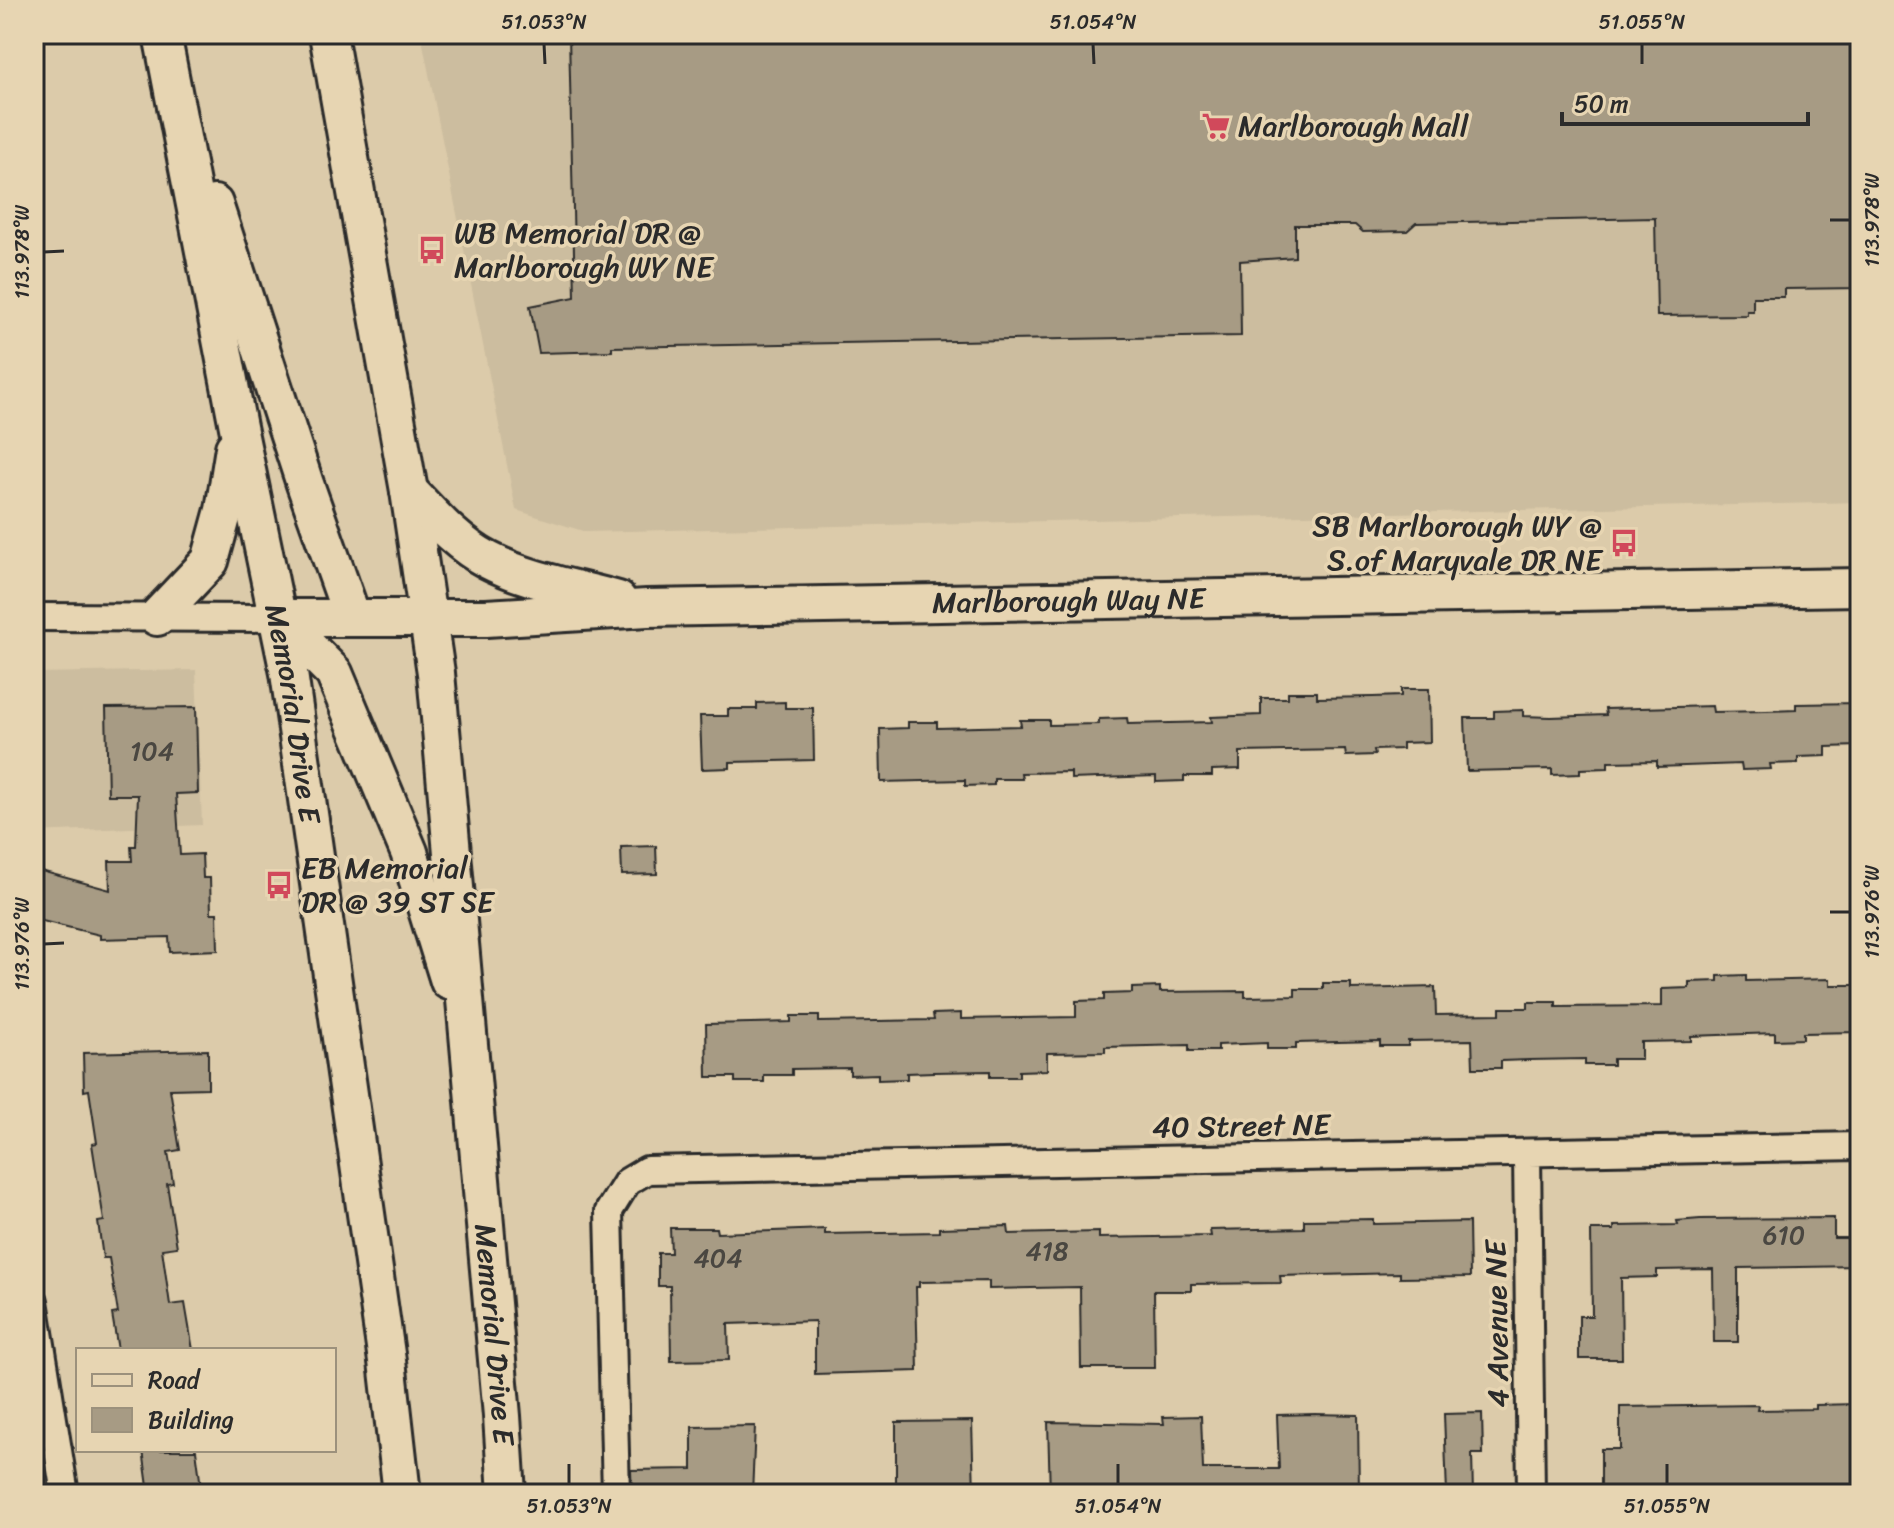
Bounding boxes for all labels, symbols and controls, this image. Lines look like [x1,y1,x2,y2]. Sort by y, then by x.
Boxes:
text: 51.053°N [501,5,587,40]
text: 51.054°N [1050,5,1136,40]
text: 51.055°N [1599,5,1685,40]
scale bar [1562,76,1808,126]
text: 50 m [1574,83,1629,125]
place label: Marlborough Mall [1238,99,1470,153]
supermarket icon: Marlborough Mall [1201,111,1231,141]
text: 113.978°W [1855,172,1890,267]
text: 113.978°W [5,204,40,299]
place label: WB Memorial DR @ Marlborough WY NE [454,206,715,294]
bus stop icon: WB Memorial DR @ Marlborough WY NE [417,235,447,265]
place label: SB Marlborough WY @ S.of Maryvale DR NE [1312,499,1604,587]
bus stop icon: SB Marlborough WY @ S.of Maryvale DR NE [1609,528,1639,558]
street label: Marlborough Way NE [932,571,1208,630]
street label: Memorial Drive E [248,599,337,829]
house number: 104 [130,728,174,774]
place label: EB Memorial DR @ 39 ST SE [301,841,496,929]
text: 113.976°W [1855,865,1890,959]
bus stop icon: EB Memorial DR @ 39 ST SE [264,870,294,900]
text: 113.976°W [5,897,40,991]
street label: 40 Street NE [1152,1097,1333,1155]
house number: 610 [1763,1212,1805,1258]
street label: Memorial Drive E [458,1221,531,1449]
house number: 418 [1025,1228,1069,1274]
house number: 404 [694,1235,742,1281]
street label: 4 Avenue NE [1469,1237,1525,1408]
legend [76,1348,336,1452]
text: Road [148,1359,202,1401]
text: Building [148,1399,234,1441]
text: 51.053°N [526,1489,612,1524]
text: 51.054°N [1075,1489,1161,1524]
text: 51.055°N [1624,1489,1710,1524]

